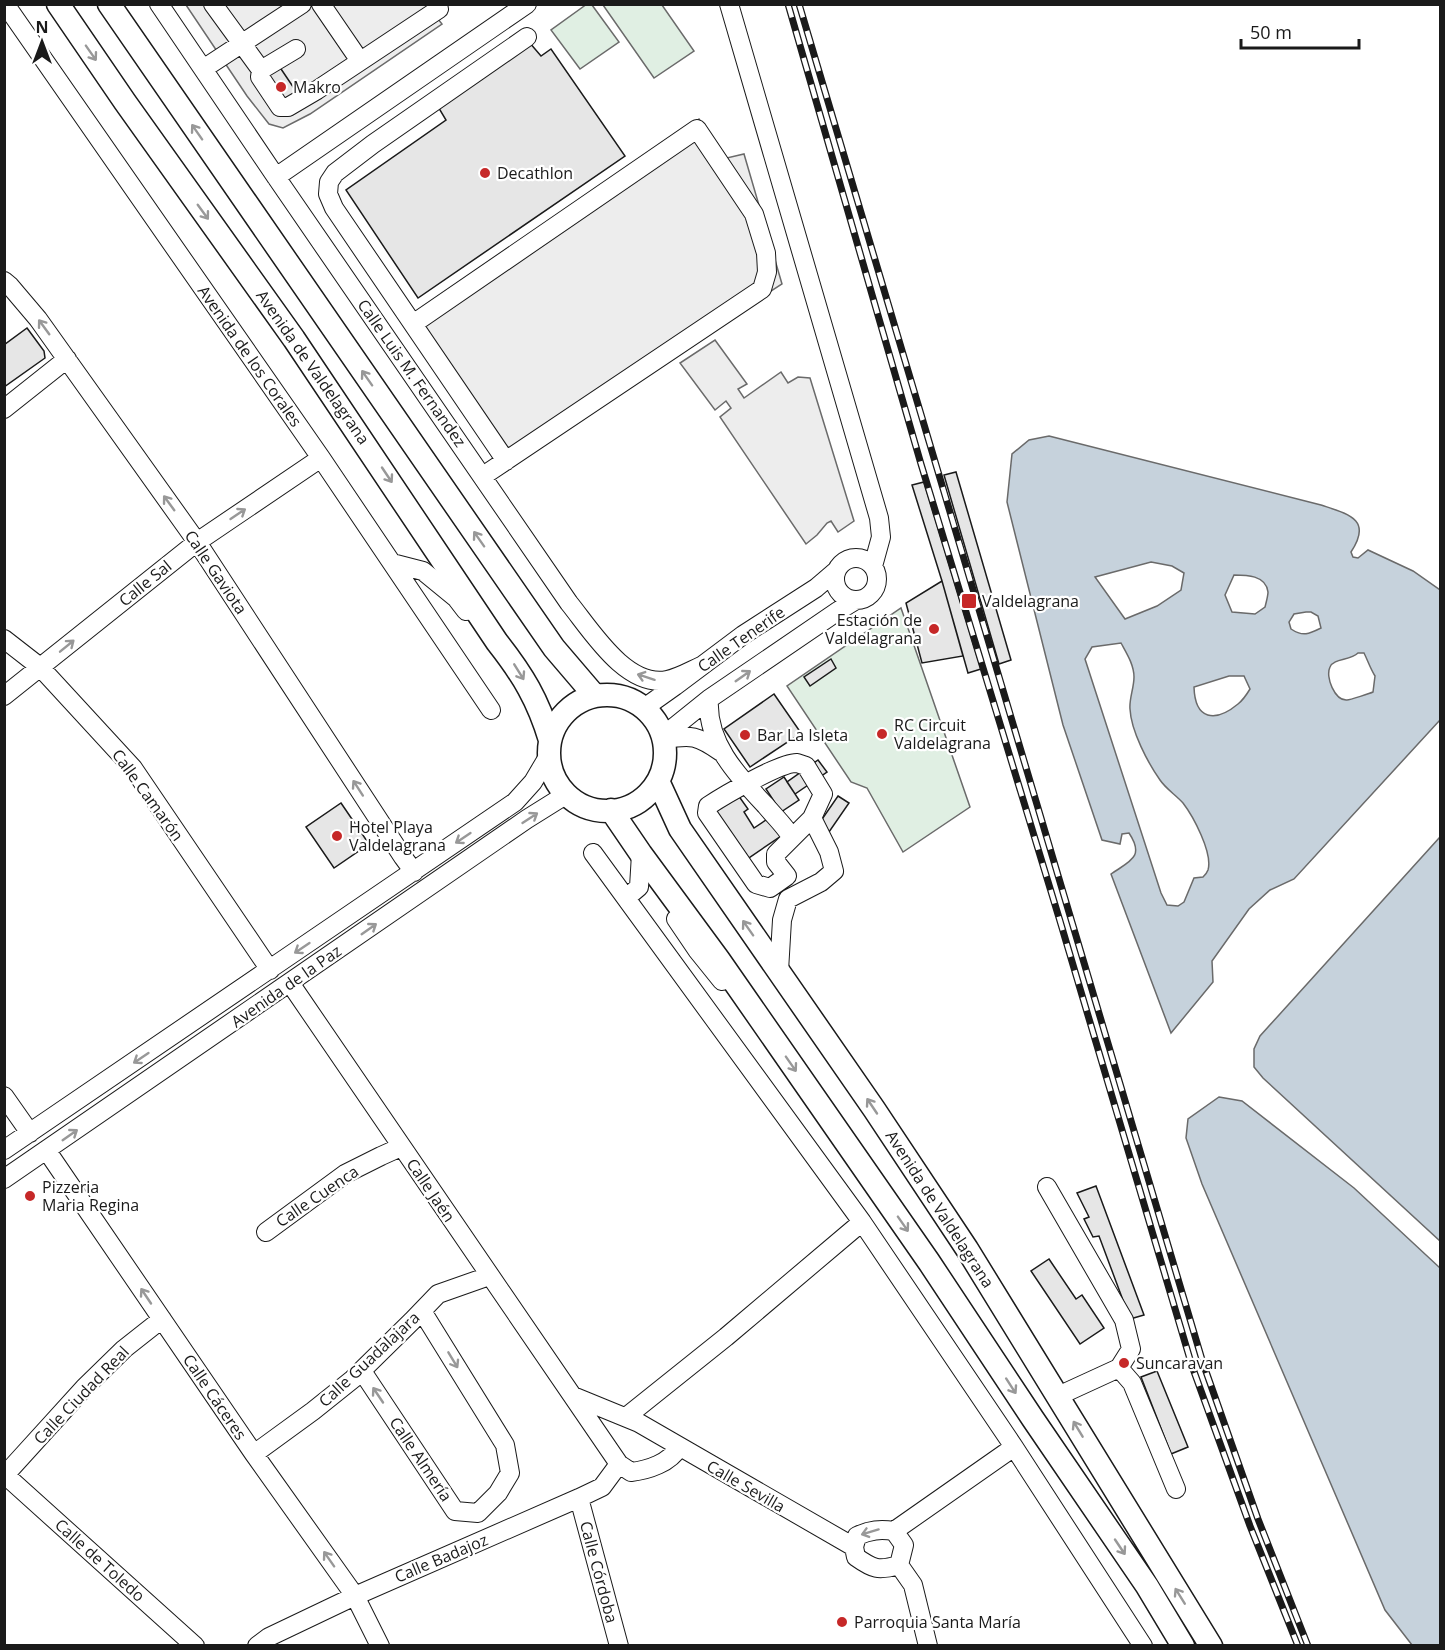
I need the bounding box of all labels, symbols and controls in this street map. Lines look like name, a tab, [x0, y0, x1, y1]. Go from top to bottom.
north arrow	[12, 12, 72, 72]
scale bar	[1241, 12, 1360, 50]
text: N	[35, 16, 49, 38]
text: 50 m	[1250, 20, 1292, 44]
one-way arrow	[85, 44, 97, 60]
place label: Makro	[293, 76, 341, 98]
marker: Makro	[274, 80, 288, 94]
one-way arrow	[191, 124, 203, 140]
place label: Decathlon	[497, 162, 573, 184]
marker: Decathlon	[478, 166, 492, 180]
one-way arrow	[197, 203, 209, 219]
street label: Avenida de los Corales	[193, 281, 307, 431]
street label: Avenida de Valdelagrana	[251, 285, 375, 449]
street label: Calle Luis M. Fernandez	[353, 295, 471, 451]
one-way arrow	[38, 320, 50, 336]
one-way arrow	[361, 370, 374, 387]
one-way arrow	[381, 467, 393, 483]
one-way arrow	[163, 496, 176, 512]
one-way arrow	[229, 508, 245, 520]
street label: Calle Gaviota	[180, 526, 252, 618]
one-way arrow	[472, 530, 485, 547]
street label: Calle Sal	[114, 555, 176, 611]
place label: Valdelagrana	[982, 590, 1079, 612]
marker: Valdelagrana	[960, 592, 978, 610]
street label: Calle Tenerife	[693, 601, 789, 677]
place label: Estación de Valdelagrana	[825, 609, 922, 649]
marker: Estación de Valdelagrana	[927, 622, 941, 636]
one-way arrow	[58, 639, 74, 652]
one-way arrow	[513, 663, 526, 680]
one-way arrow	[734, 670, 751, 682]
one-way arrow	[637, 671, 656, 682]
place label: RC Circuit Valdelagrana	[894, 714, 991, 754]
place label: Bar La Isleta	[757, 724, 848, 746]
marker: RC Circuit Valdelagrana	[875, 727, 889, 741]
marker: Bar La Isleta	[738, 728, 752, 742]
street label: Calle Camarón	[107, 745, 189, 845]
one-way arrow	[352, 781, 364, 797]
one-way arrow	[521, 811, 538, 824]
place label: Hotel Playa Valdelagrana	[349, 816, 446, 856]
marker: Hotel Playa Valdelagrana	[330, 829, 344, 843]
one-way arrow	[455, 832, 472, 844]
one-way arrow	[742, 921, 755, 937]
one-way arrow	[361, 923, 377, 935]
street label: Avenida de la Paz	[227, 940, 345, 1032]
one-way arrow	[294, 942, 311, 954]
one-way arrow	[132, 1051, 149, 1064]
one-way arrow	[785, 1055, 797, 1072]
one-way arrow	[865, 1098, 877, 1115]
street label: Avenida de Valdelagrana	[881, 1126, 999, 1292]
one-way arrow	[62, 1129, 78, 1141]
street label: Calle Jaén	[402, 1154, 460, 1226]
street label: Calle Cuenca	[271, 1160, 363, 1232]
place label: Pizzeria Maria Regina	[42, 1176, 139, 1216]
marker: Pizzeria Maria Regina	[23, 1189, 37, 1203]
one-way arrow	[897, 1215, 909, 1232]
one-way arrow	[140, 1288, 152, 1304]
street label: Calle Guadalajara	[314, 1306, 424, 1412]
street label: Calle Ciudad Real	[28, 1341, 134, 1449]
street label: Calle Cáceres	[178, 1350, 252, 1444]
one-way arrow	[447, 1351, 459, 1368]
place label: Suncaravan	[1136, 1352, 1223, 1374]
marker: Suncaravan	[1117, 1356, 1131, 1370]
one-way arrow	[1005, 1377, 1017, 1394]
one-way arrow	[372, 1387, 384, 1403]
street label: Calle Almería	[385, 1412, 457, 1506]
one-way arrow	[1072, 1421, 1084, 1438]
street label: Calle Sevilla	[703, 1455, 789, 1517]
street label: Calle de Toledo	[50, 1514, 150, 1606]
street label: Calle Córdoba	[575, 1519, 623, 1625]
one-way arrow	[861, 1527, 880, 1538]
street label: Calle Badajoz	[391, 1528, 491, 1588]
one-way arrow	[1114, 1539, 1127, 1556]
one-way arrow	[323, 1552, 335, 1568]
one-way arrow	[1174, 1588, 1186, 1605]
place label: Parroquia Santa María	[854, 1611, 1021, 1633]
marker: Parroquia Santa María	[835, 1615, 849, 1629]

